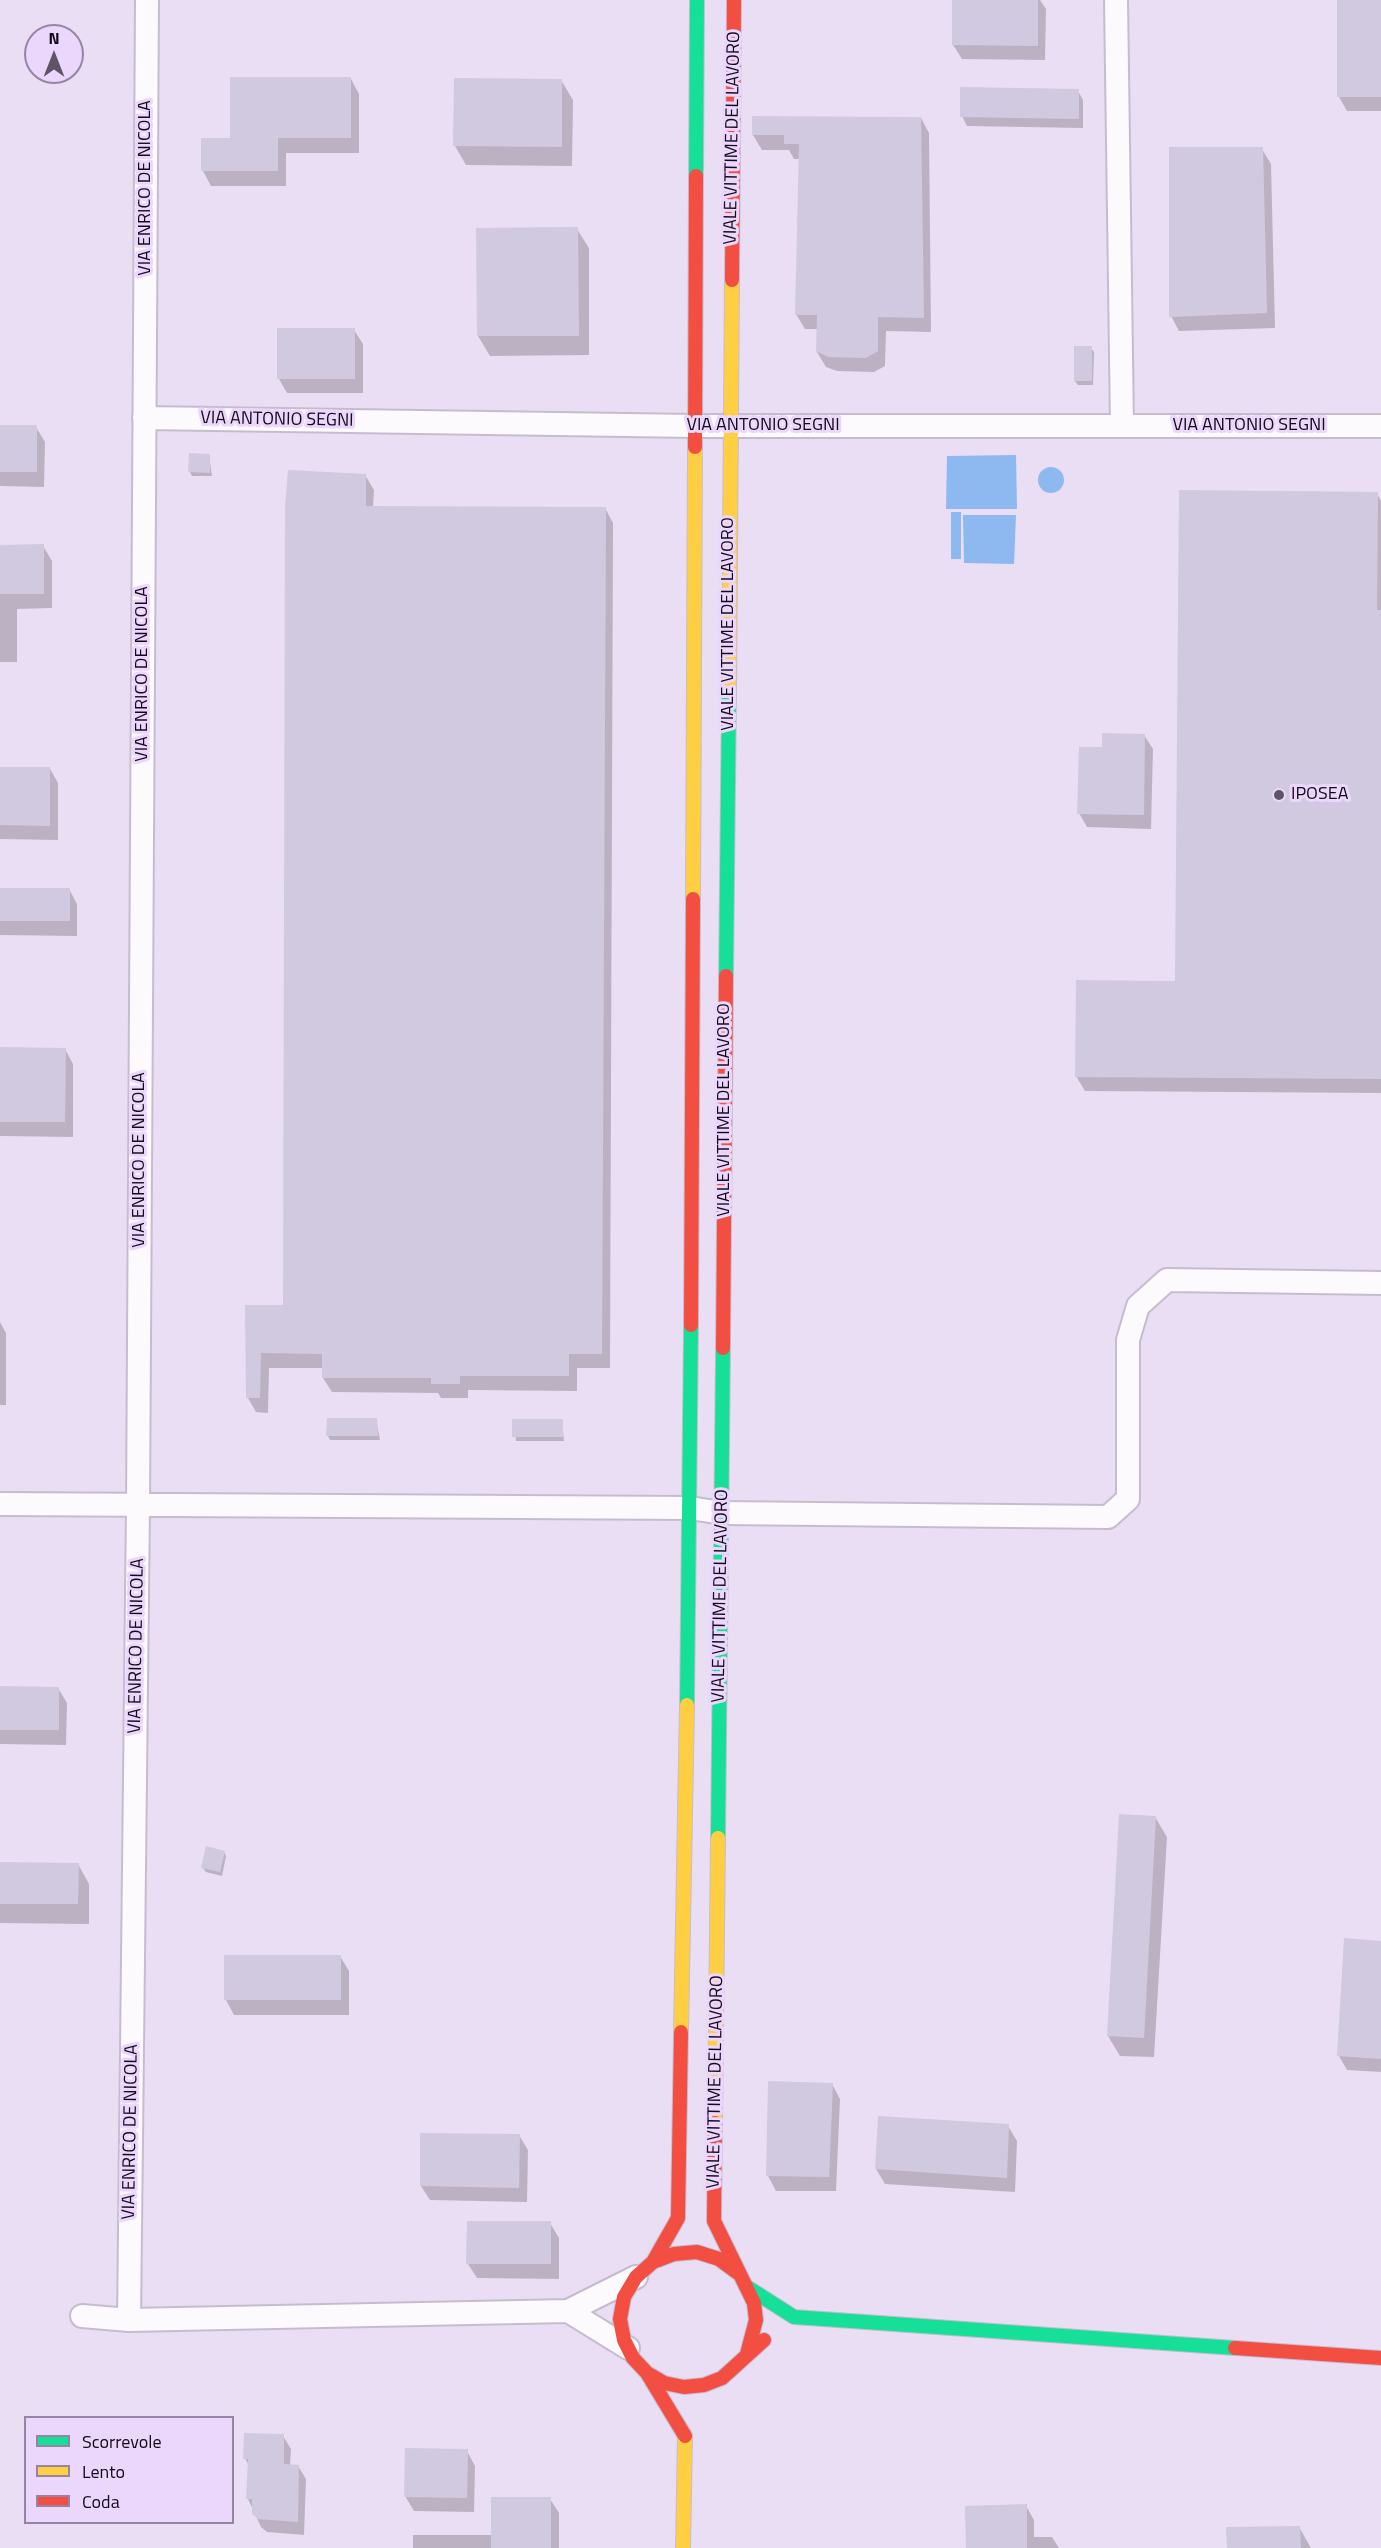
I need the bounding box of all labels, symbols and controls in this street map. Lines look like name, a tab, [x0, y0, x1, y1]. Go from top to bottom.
north arrow	[24, 24, 84, 84]
text: N	[48, 26, 60, 50]
street label: VIALE VITTIME DEL LAVORO	[720, 31, 746, 245]
street label: VIA ENRICO DE NICOLA	[135, 100, 157, 276]
street label: VIA ANTONIO SEGNI	[200, 408, 354, 432]
street label: VIA ANTONIO SEGNI	[686, 415, 840, 437]
street label: VIA ANTONIO SEGNI	[1172, 415, 1326, 437]
street label: VIALE VITTIME DEL LAVORO	[718, 517, 740, 731]
street label: VIA ENRICO DE NICOLA	[132, 586, 154, 762]
place label: IPOSEA	[1291, 784, 1348, 806]
marker: IPOSEA	[1272, 788, 1286, 802]
street label: VIALE VITTIME DEL LAVORO	[714, 1003, 736, 1217]
street label: VIA ENRICO DE NICOLA	[129, 1072, 151, 1248]
street label: VIALE VITTIME DEL LAVORO	[708, 1489, 734, 1703]
street label: VIA ENRICO DE NICOLA	[125, 1558, 149, 1734]
street label: VIALE VITTIME DEL LAVORO	[703, 1975, 729, 2189]
street label: VIA ENRICO DE NICOLA	[119, 2044, 143, 2220]
legend	[24, 2416, 234, 2524]
text: Scorrevole	[82, 2428, 161, 2455]
text: Lento	[82, 2458, 125, 2485]
text: Coda	[82, 2488, 120, 2515]

